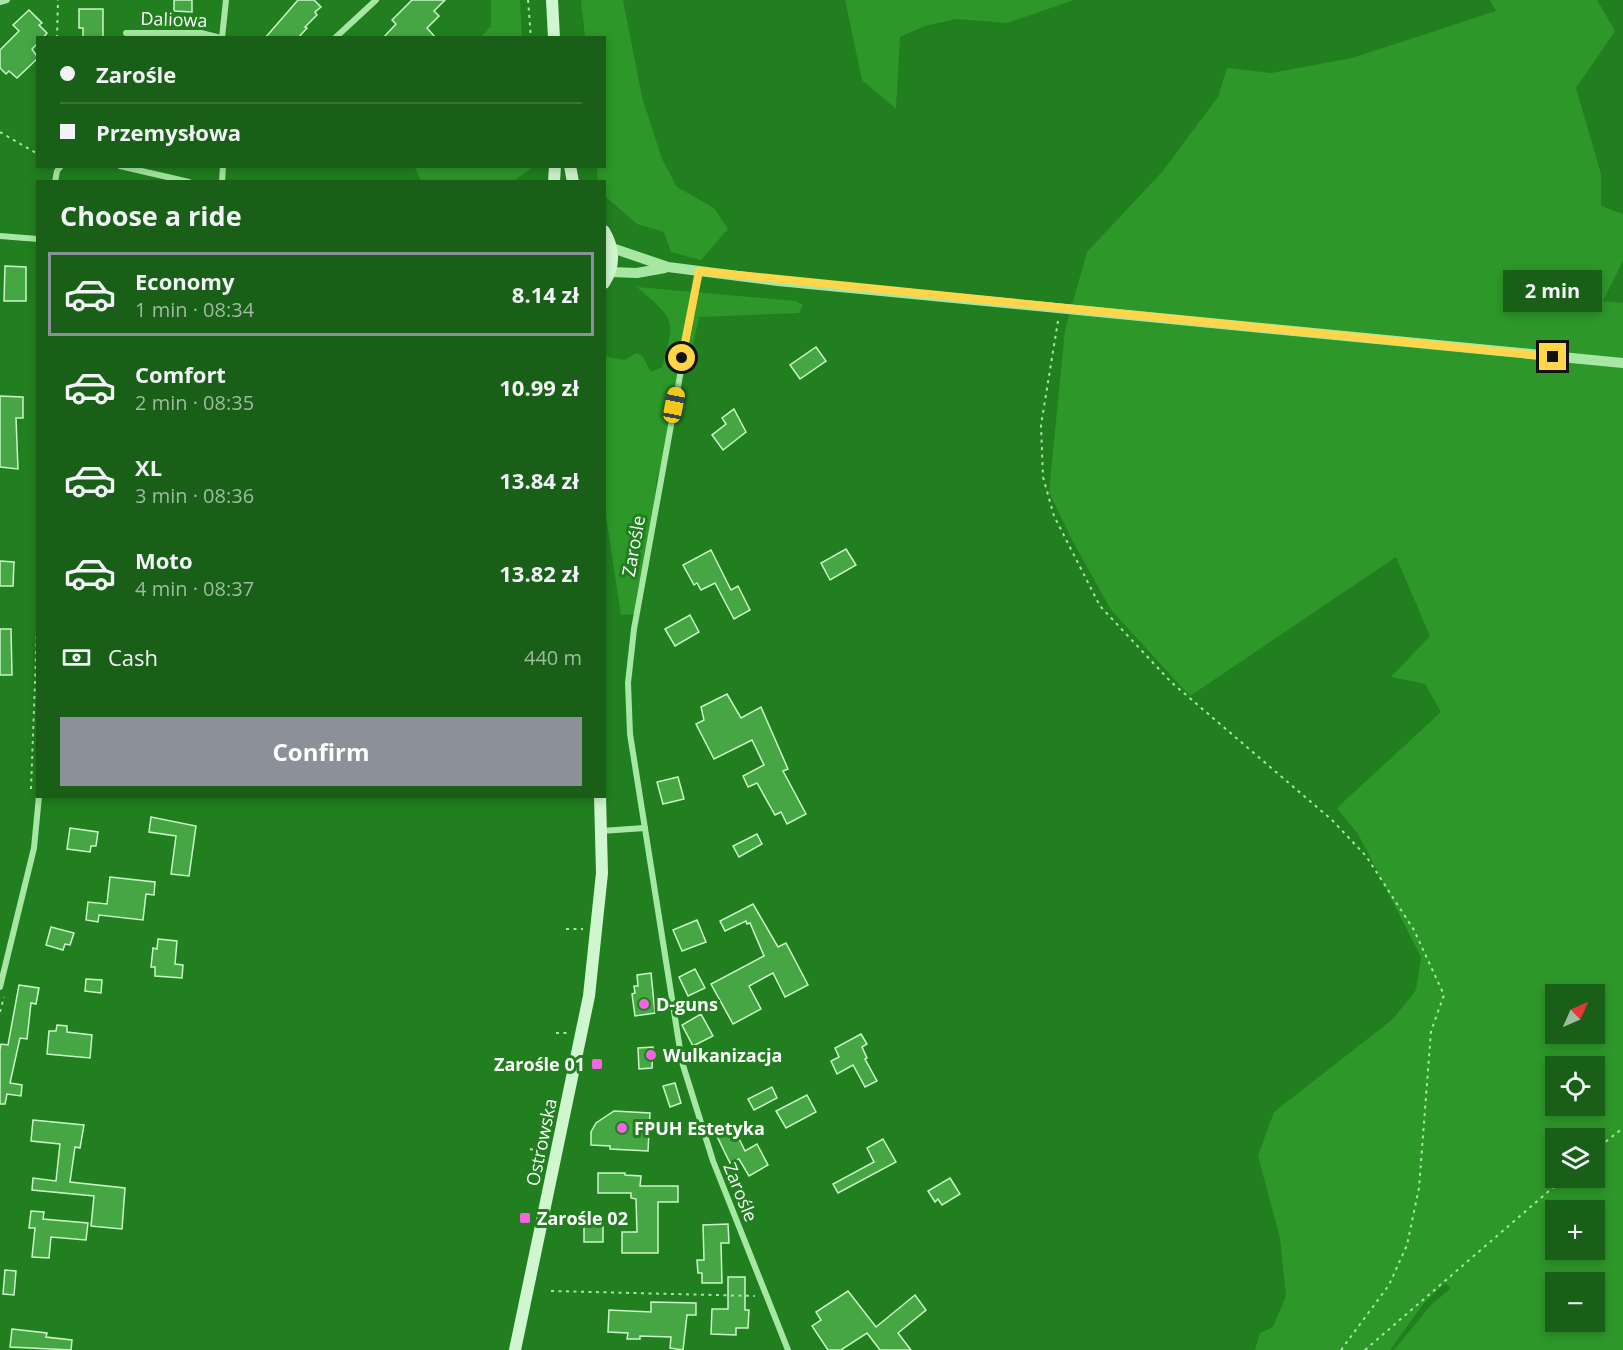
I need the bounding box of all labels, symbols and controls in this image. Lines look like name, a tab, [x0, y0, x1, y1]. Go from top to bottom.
street label: Daliowa	[140, 6, 208, 32]
text: Zarośle	[96, 59, 176, 89]
text: Przemysłowa	[96, 117, 241, 147]
text: Choose a ride	[60, 197, 242, 234]
text: Economy	[135, 266, 234, 296]
icon: car	[63, 267, 117, 321]
callout: 2 min	[1504, 270, 1602, 312]
text: 2 min	[1525, 277, 1580, 304]
text: 8.14 zł	[512, 279, 579, 309]
text: 1 min · 08:34	[135, 296, 254, 323]
route end	[1539, 343, 1566, 370]
route start	[668, 344, 695, 371]
text: Comfort	[135, 359, 226, 389]
icon: car	[63, 360, 117, 414]
text: 10.99 zł	[499, 372, 579, 402]
car	[662, 386, 686, 424]
text: 2 min · 08:35	[135, 389, 254, 416]
text: XL	[135, 452, 162, 482]
icon: car	[63, 453, 117, 507]
text: 13.84 zł	[499, 465, 579, 495]
text: 3 min · 08:36	[135, 482, 254, 509]
street label: Zarośle	[616, 514, 650, 578]
text: Moto	[135, 545, 193, 575]
icon: car	[63, 546, 117, 600]
text: 13.82 zł	[499, 558, 579, 588]
text: 4 min · 08:37	[135, 575, 254, 602]
icon: cash	[60, 641, 93, 674]
text: Cash	[108, 642, 158, 672]
text: 440 m	[524, 644, 582, 671]
button: Confirm	[60, 717, 582, 786]
north arrow	[1545, 984, 1605, 1044]
map controls	[1545, 984, 1605, 1332]
place label: D-guns	[656, 992, 718, 1016]
marker: D-guns	[637, 997, 651, 1011]
place label: Wulkanizacja	[663, 1043, 782, 1067]
marker: Wulkanizacja	[644, 1048, 658, 1062]
place label: Zarośle 01	[494, 1052, 585, 1076]
button: locate	[1545, 1056, 1605, 1116]
marker: Zarośle 01	[590, 1057, 604, 1071]
street label: Ostrowska	[520, 1096, 562, 1188]
place label: FPUH Estetyka	[634, 1116, 765, 1140]
marker: FPUH Estetyka	[615, 1121, 629, 1135]
button: layers	[1545, 1128, 1605, 1188]
street label: Zarośle	[718, 1159, 764, 1225]
button: +	[1545, 1200, 1605, 1260]
place label: Zarośle 02	[537, 1206, 628, 1230]
marker: Zarośle 02	[518, 1211, 532, 1225]
button: −	[1545, 1272, 1605, 1332]

